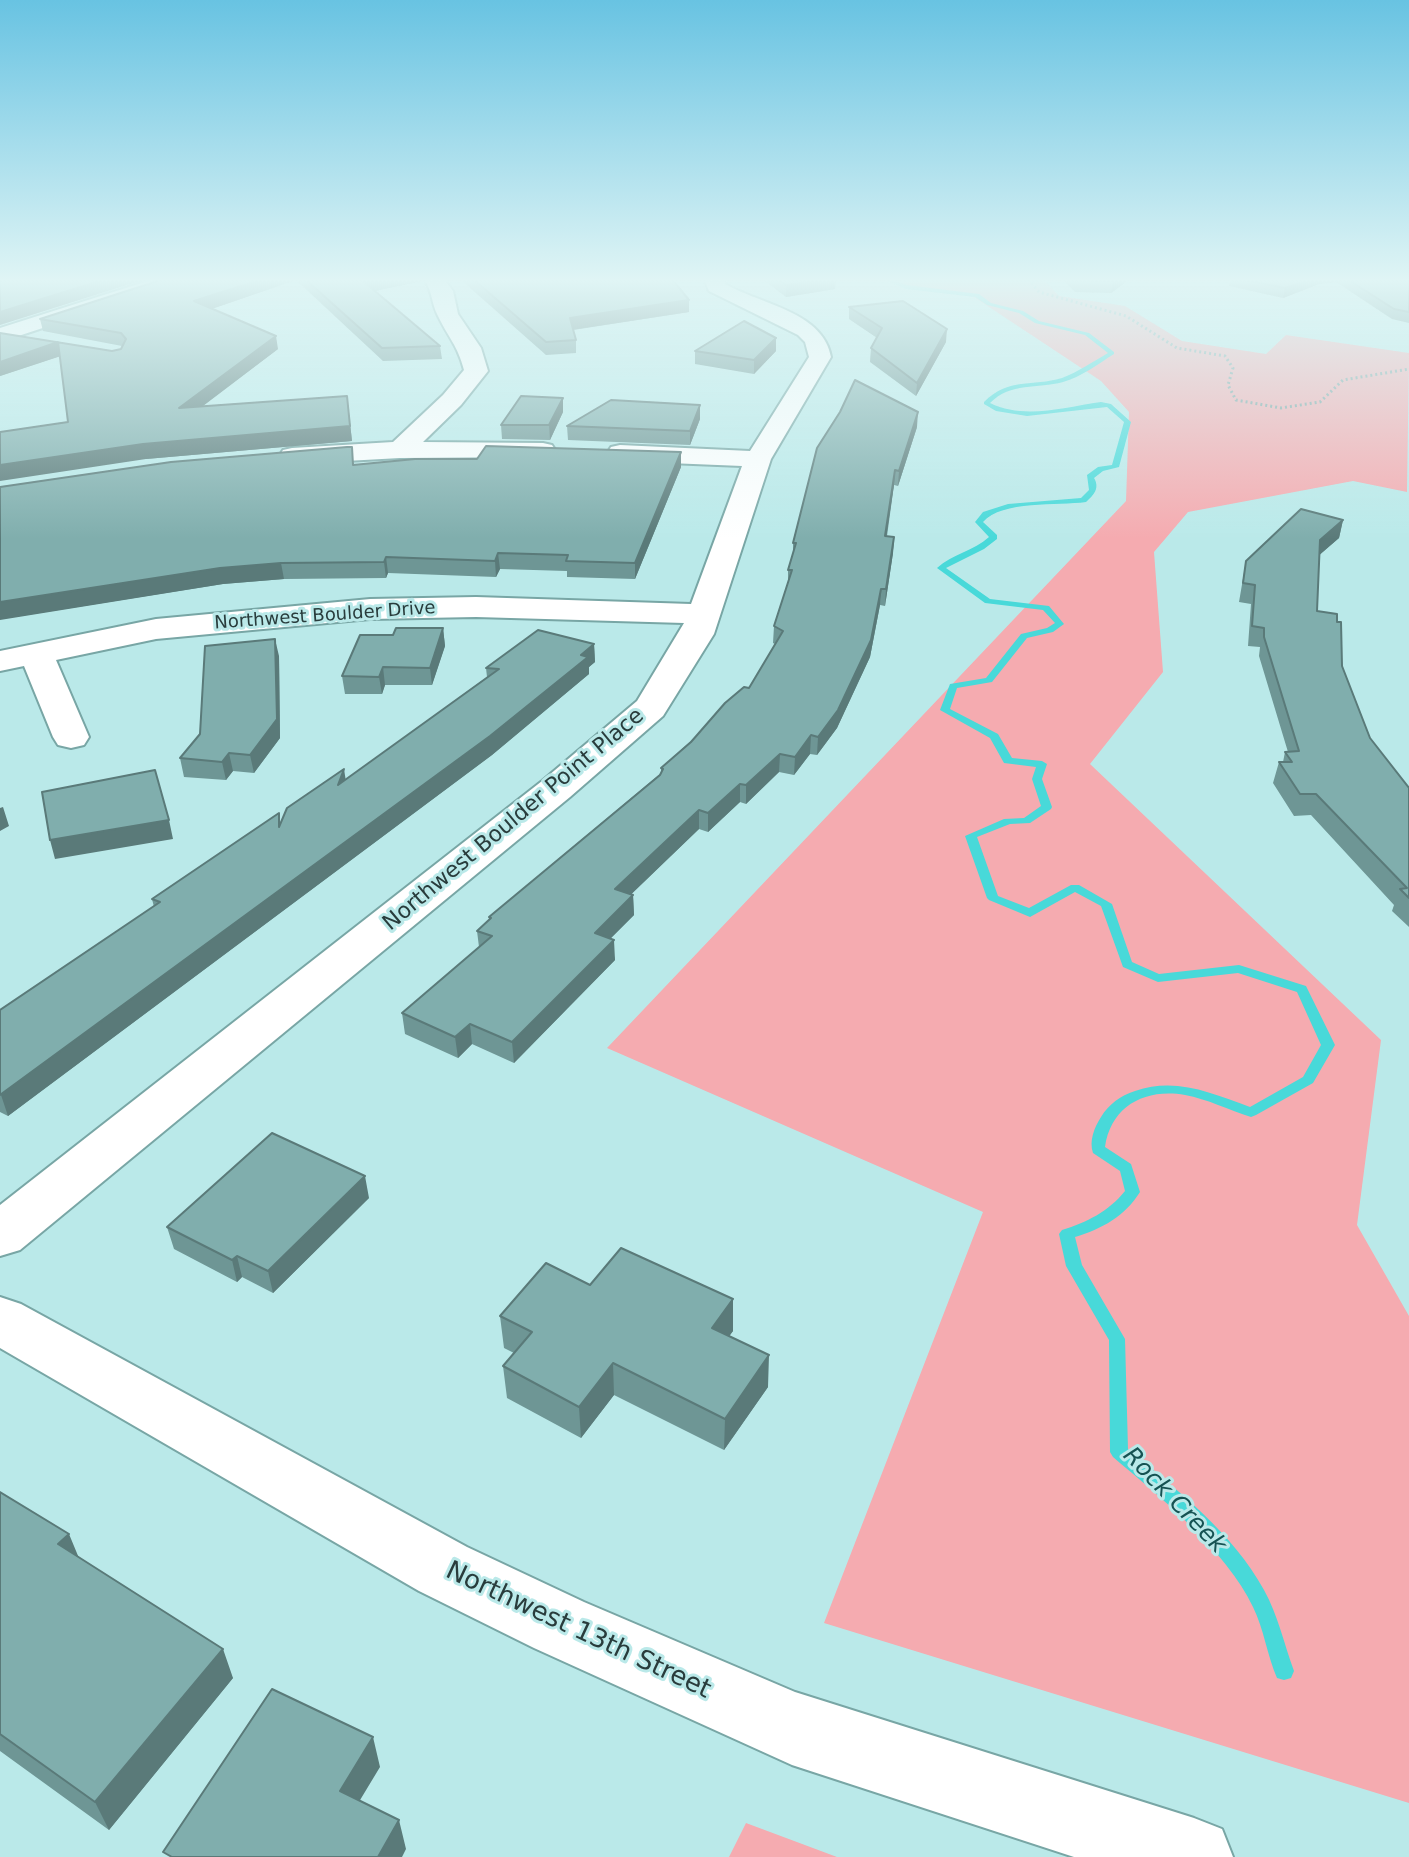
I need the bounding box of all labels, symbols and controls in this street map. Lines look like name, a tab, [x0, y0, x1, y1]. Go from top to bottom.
street label: Northwest Boulder Drive	[214, 597, 436, 635]
street label: Northwest Boulder Point Place	[378, 703, 650, 937]
water label: Rock Creek	[1116, 1442, 1232, 1560]
street label: Northwest 13th Street	[440, 1556, 716, 1706]

